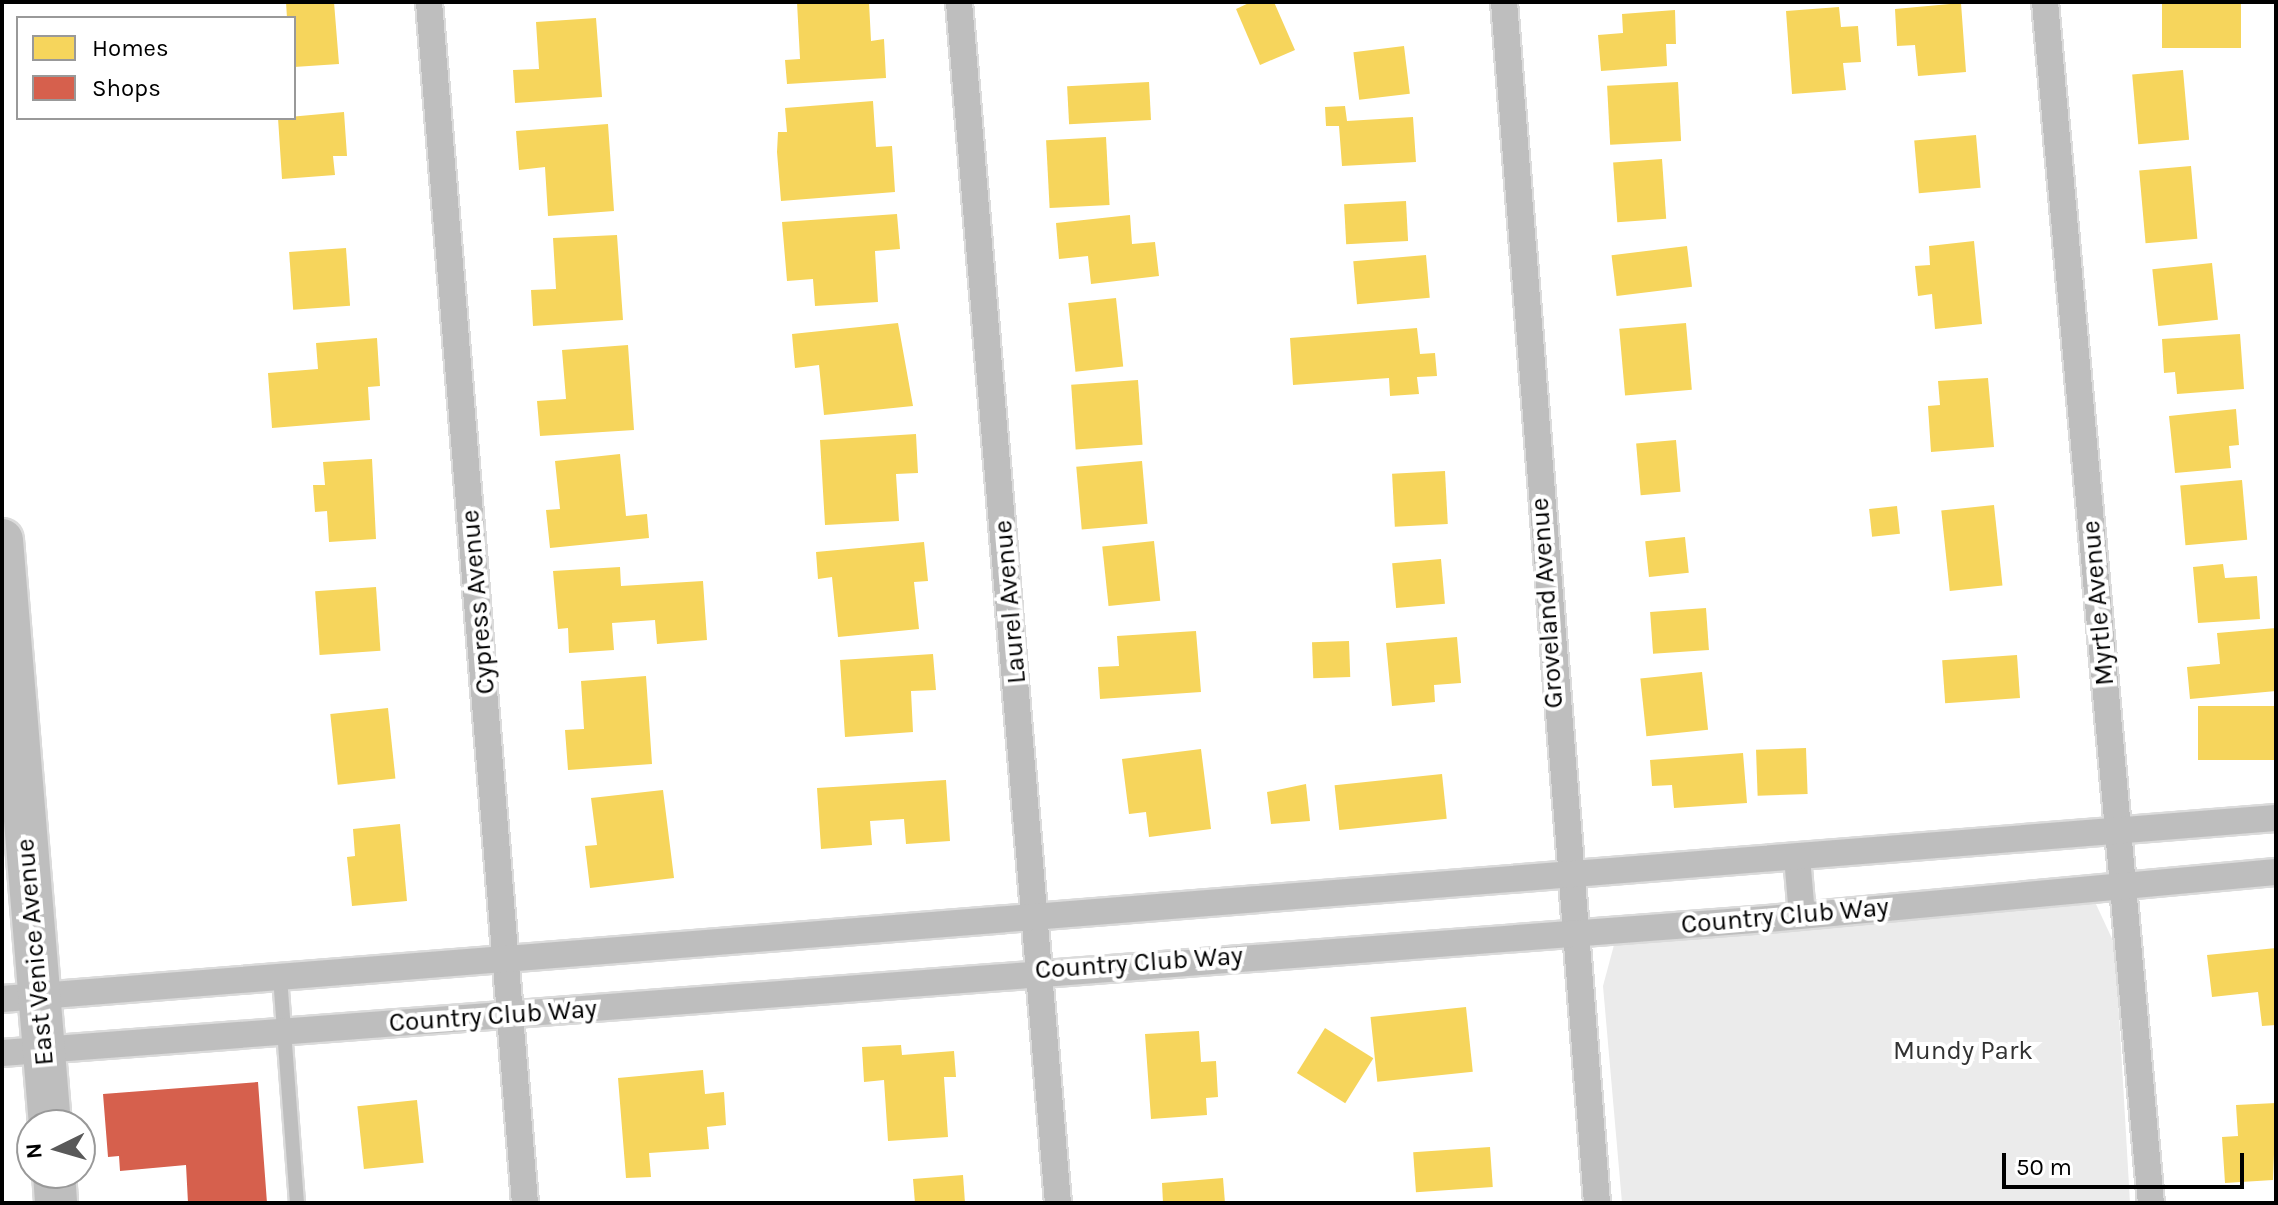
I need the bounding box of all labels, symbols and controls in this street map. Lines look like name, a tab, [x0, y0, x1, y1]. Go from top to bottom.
legend	[16, 16, 296, 120]
text: Homes	[92, 34, 169, 62]
text: Shops	[92, 74, 161, 102]
street label: Groveland Avenue	[1524, 497, 1570, 709]
street label: Cypress Avenue	[454, 508, 502, 696]
street label: Laurel Avenue	[987, 519, 1033, 685]
street label: Myrtle Avenue	[2075, 519, 2121, 687]
street label: East Venice Avenue	[10, 837, 60, 1067]
street label: Country Club Way	[1680, 891, 1890, 941]
street label: Country Club Way	[1034, 940, 1244, 986]
street label: Country Club Way	[388, 993, 598, 1039]
park label: Mundy Park	[1893, 1035, 2033, 1067]
north arrow	[16, 1109, 96, 1189]
scale bar	[2006, 1137, 2248, 1187]
text: N	[20, 1142, 48, 1160]
text: 50 m	[2016, 1153, 2072, 1181]

